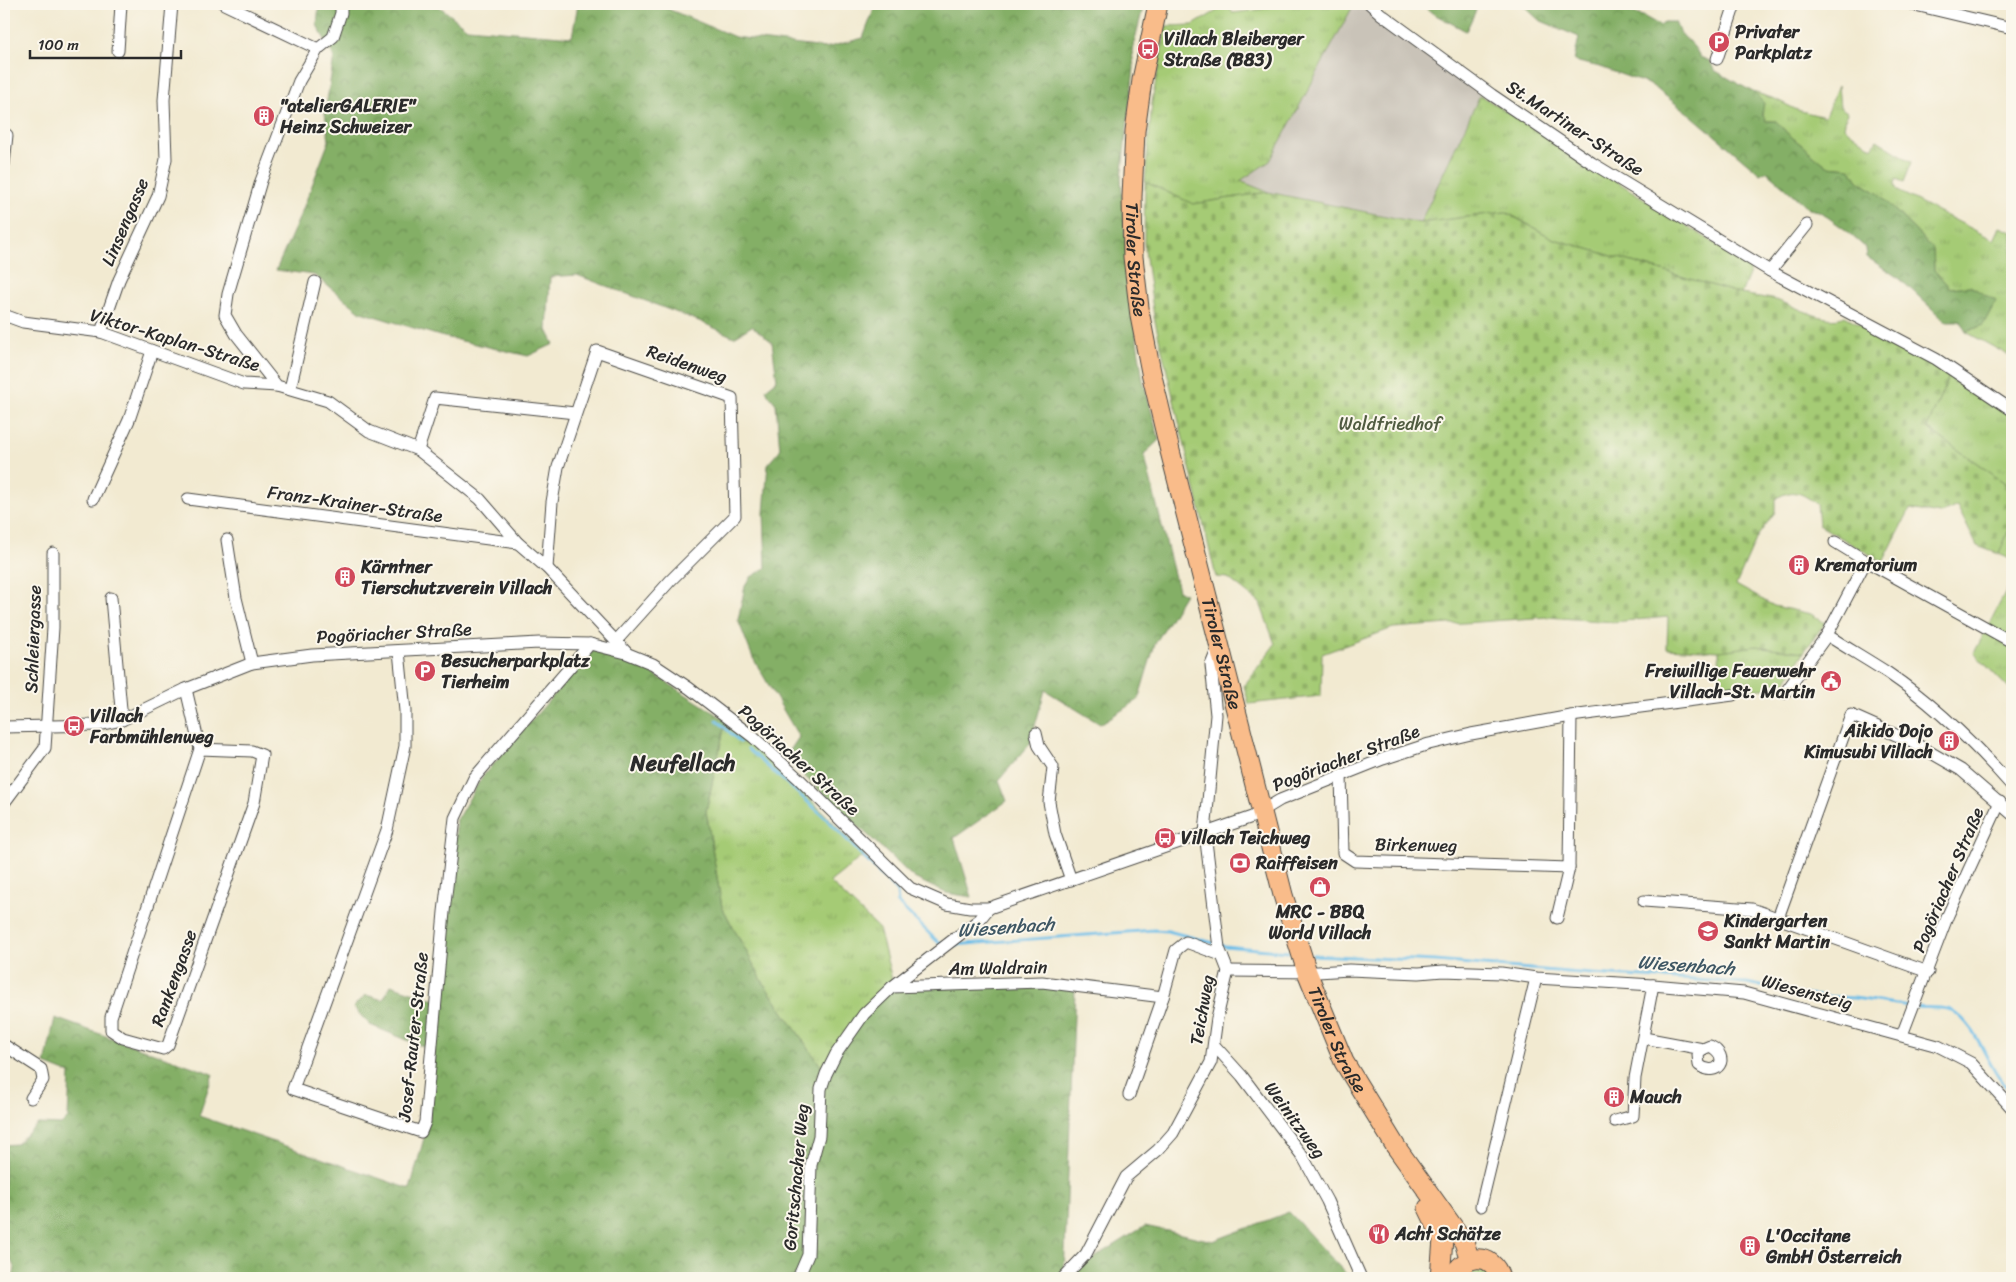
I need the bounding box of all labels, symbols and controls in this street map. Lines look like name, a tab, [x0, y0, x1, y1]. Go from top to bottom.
place label: Privater Parkplatz	[1735, 16, 1812, 69]
place label: Villach Bleiberger Straße (B83)	[1163, 23, 1305, 76]
scale bar	[30, 28, 181, 60]
parking icon: Privater Parkplatz	[1707, 30, 1731, 54]
text: 100 m	[38, 32, 79, 58]
bus stop icon: Villach Bleiberger Straße (B83)	[1136, 37, 1160, 61]
street label: St.Martiner-Straße	[1499, 71, 1651, 185]
place label: "atelierGALERIE" Heinz Schweizer	[279, 90, 417, 143]
building icon: "atelierGALERIE" Heinz Schweizer	[252, 104, 276, 128]
street label: Linsengasse	[92, 173, 158, 271]
street label: Tiroler Straße	[1116, 202, 1156, 319]
street label: Viktor-Kaplan-Straße	[86, 299, 264, 381]
street label: Reidenweg	[642, 335, 732, 393]
park label: Waldfriedhof	[1339, 408, 1444, 440]
street label: Franz-Krainer-Straße	[265, 476, 445, 532]
place label: Krematorium	[1814, 549, 1918, 581]
place label: Kärntner Tierschutzverein Villach	[360, 551, 553, 604]
building icon: Krematorium	[1787, 553, 1811, 577]
building icon: Kärntner Tierschutzverein Villach	[333, 565, 357, 589]
street label: Schleiergasse	[15, 584, 51, 694]
street label: Tiroler Straße	[1192, 594, 1251, 713]
street label: Pogöriacher Straße	[316, 613, 473, 653]
place label: Besucherparkplatz Tierheim	[441, 645, 591, 698]
place label: Freiwillige Feuerwehr Villach-St. Martin	[1644, 655, 1817, 708]
parking icon: Besucherparkplatz Tierheim	[413, 659, 437, 683]
public building icon: Freiwillige Feuerwehr Villach-St. Martin	[1819, 669, 1843, 693]
street label: Pogöriacher Straße	[731, 696, 868, 824]
place label: Villach Farbmühlenweg	[89, 700, 214, 753]
bus stop icon: Villach Farbmühlenweg	[62, 714, 86, 738]
street label: Pogöriacher Straße	[1268, 715, 1425, 801]
place label: Aikido Dojo Kimusubi Villach	[1803, 715, 1934, 768]
building icon: Aikido Dojo Kimusubi Villach	[1937, 729, 1961, 753]
district label: Neufellach	[630, 744, 736, 783]
street label: Pogöriacher Straße	[1903, 802, 1993, 958]
place label: Villach Teichweg	[1181, 822, 1310, 854]
bus stop icon: Villach Teichweg	[1153, 826, 1177, 850]
street label: Birkenweg	[1374, 828, 1458, 862]
place label: Raiffeisen	[1255, 847, 1338, 879]
bank icon: Raiffeisen	[1228, 851, 1252, 875]
shop icon: MRC - BBQ World Villach	[1308, 875, 1332, 899]
place label: MRC - BBQ World Villach	[1268, 896, 1372, 949]
place label: Kindergarten Sankt Martin	[1723, 905, 1830, 958]
water label: Wiesenbach	[957, 907, 1058, 947]
school or university icon: Kindergarten Sankt Martin	[1696, 919, 1720, 943]
street label: Rankengasse	[142, 925, 206, 1031]
water label: Wiesenbach	[1637, 945, 1738, 985]
street label: Josef-Rauter-Straße	[388, 951, 438, 1124]
street label: Am Waldrain	[947, 951, 1048, 985]
street label: Wiesensteig	[1758, 964, 1856, 1020]
street label: Teichweg	[1180, 972, 1224, 1048]
street label: Tiroler Straße	[1299, 982, 1376, 1100]
street label: Weinitzweg	[1256, 1074, 1334, 1166]
place label: Mauch	[1629, 1081, 1682, 1113]
building icon: Mauch	[1602, 1085, 1626, 1109]
street label: Goritschacher Weg	[774, 1102, 818, 1252]
place label: Acht Schätze	[1394, 1218, 1502, 1250]
place label: L'Occitane GmbH Österreich	[1765, 1220, 1902, 1273]
restaurant icon: Acht Schätze	[1367, 1222, 1391, 1246]
building icon: L'Occitane GmbH Österreich	[1738, 1234, 1762, 1258]

